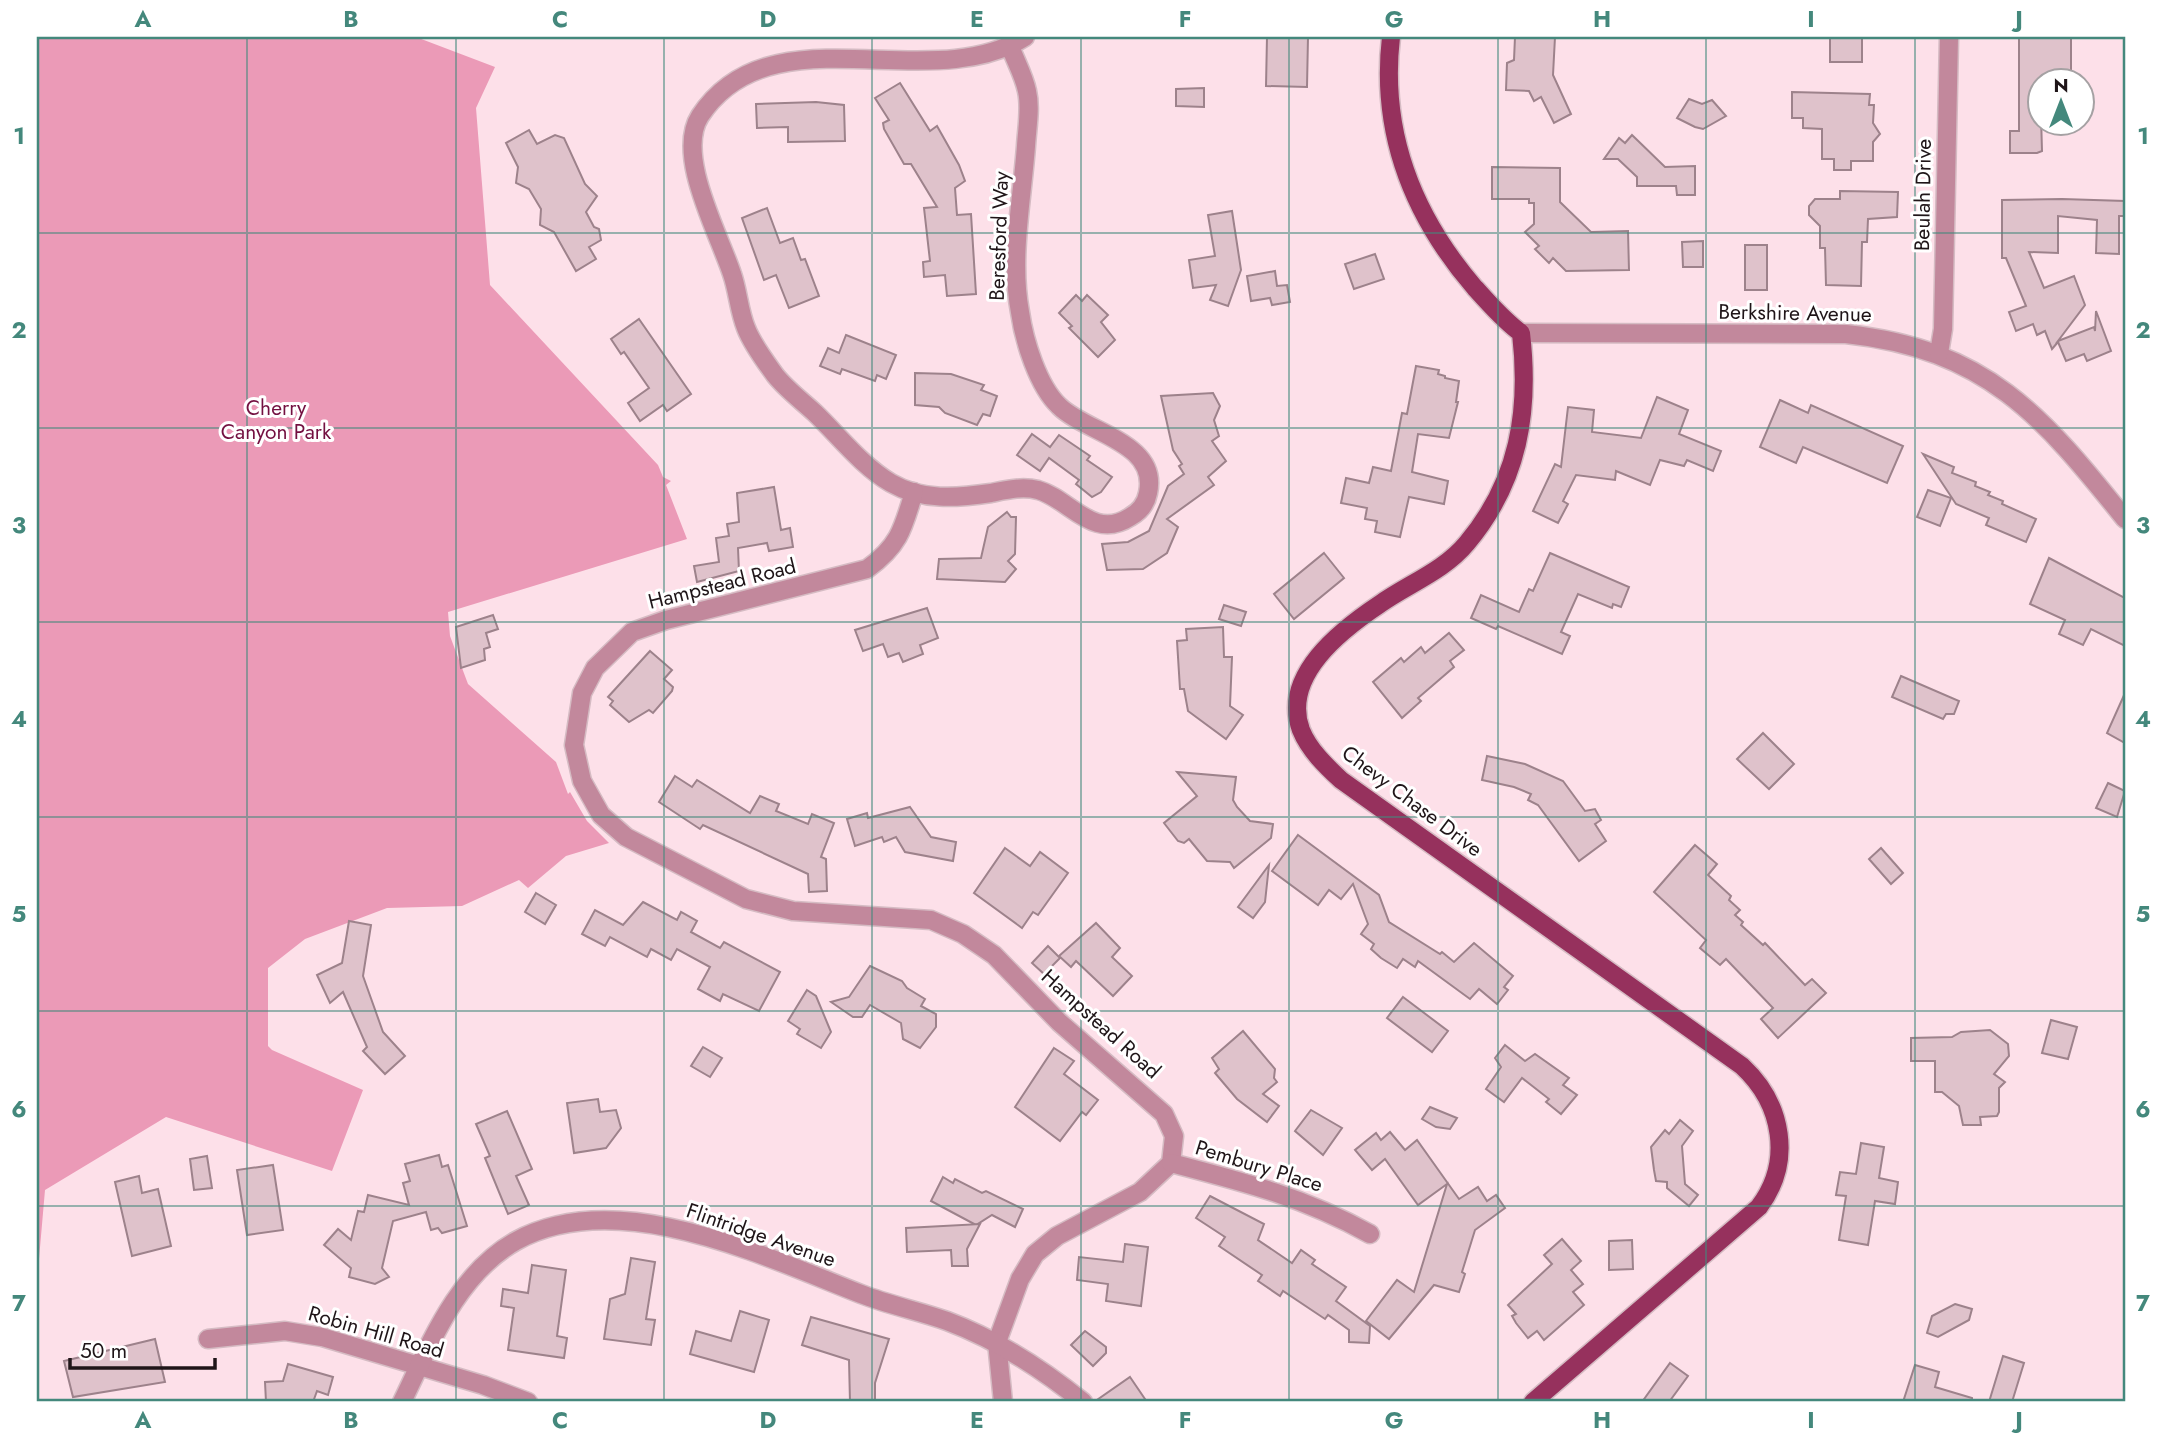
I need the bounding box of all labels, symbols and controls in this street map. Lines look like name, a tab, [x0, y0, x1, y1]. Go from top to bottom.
text: A	[134, 2, 152, 36]
text: B	[343, 2, 359, 36]
text: C	[552, 2, 568, 36]
text: D	[760, 2, 777, 36]
text: E	[970, 2, 984, 36]
text: F	[1179, 2, 1191, 36]
text: G	[1385, 2, 1403, 36]
text: H	[1593, 2, 1611, 36]
text: I	[1807, 2, 1815, 36]
text: J	[2011, 2, 2023, 36]
north arrow	[2025, 66, 2096, 136]
text: N	[2053, 72, 2069, 99]
text: 1	[13, 119, 25, 153]
text: 1	[2137, 119, 2149, 153]
street label: Beulah Drive	[1907, 138, 1939, 252]
street label: Beresford Way	[982, 170, 1016, 301]
street label: Berkshire Avenue	[1718, 297, 1872, 329]
text: 2	[11, 313, 27, 347]
text: 2	[2135, 313, 2151, 347]
park label: Cherry Canyon Park	[221, 393, 332, 447]
text: 3	[12, 508, 26, 542]
text: 3	[2136, 508, 2150, 542]
street label: Hampstead Road	[645, 551, 799, 617]
text: 4	[11, 702, 27, 736]
text: 4	[2135, 702, 2151, 736]
street label: Chevy Chase Drive	[1335, 738, 1489, 864]
text: 5	[12, 897, 26, 931]
text: 5	[2136, 897, 2150, 931]
street label: Hampstead Road	[1035, 962, 1167, 1086]
text: 6	[11, 1092, 27, 1126]
text: 6	[2135, 1092, 2151, 1126]
street label: Pembury Place	[1192, 1132, 1327, 1200]
street label: Flintridge Avenue	[682, 1195, 840, 1275]
text: 7	[12, 1286, 26, 1320]
text: 7	[2136, 1286, 2150, 1320]
street label: Robin Hill Road	[305, 1298, 447, 1366]
scale bar	[70, 1327, 215, 1371]
text: 50 m	[80, 1336, 127, 1366]
text: A	[134, 1403, 152, 1437]
text: B	[343, 1403, 359, 1437]
text: C	[552, 1403, 568, 1437]
text: D	[760, 1403, 777, 1437]
text: E	[970, 1403, 984, 1437]
text: F	[1179, 1403, 1191, 1437]
text: G	[1385, 1403, 1403, 1437]
text: H	[1593, 1403, 1611, 1437]
text: I	[1807, 1403, 1815, 1437]
text: J	[2011, 1403, 2023, 1437]

